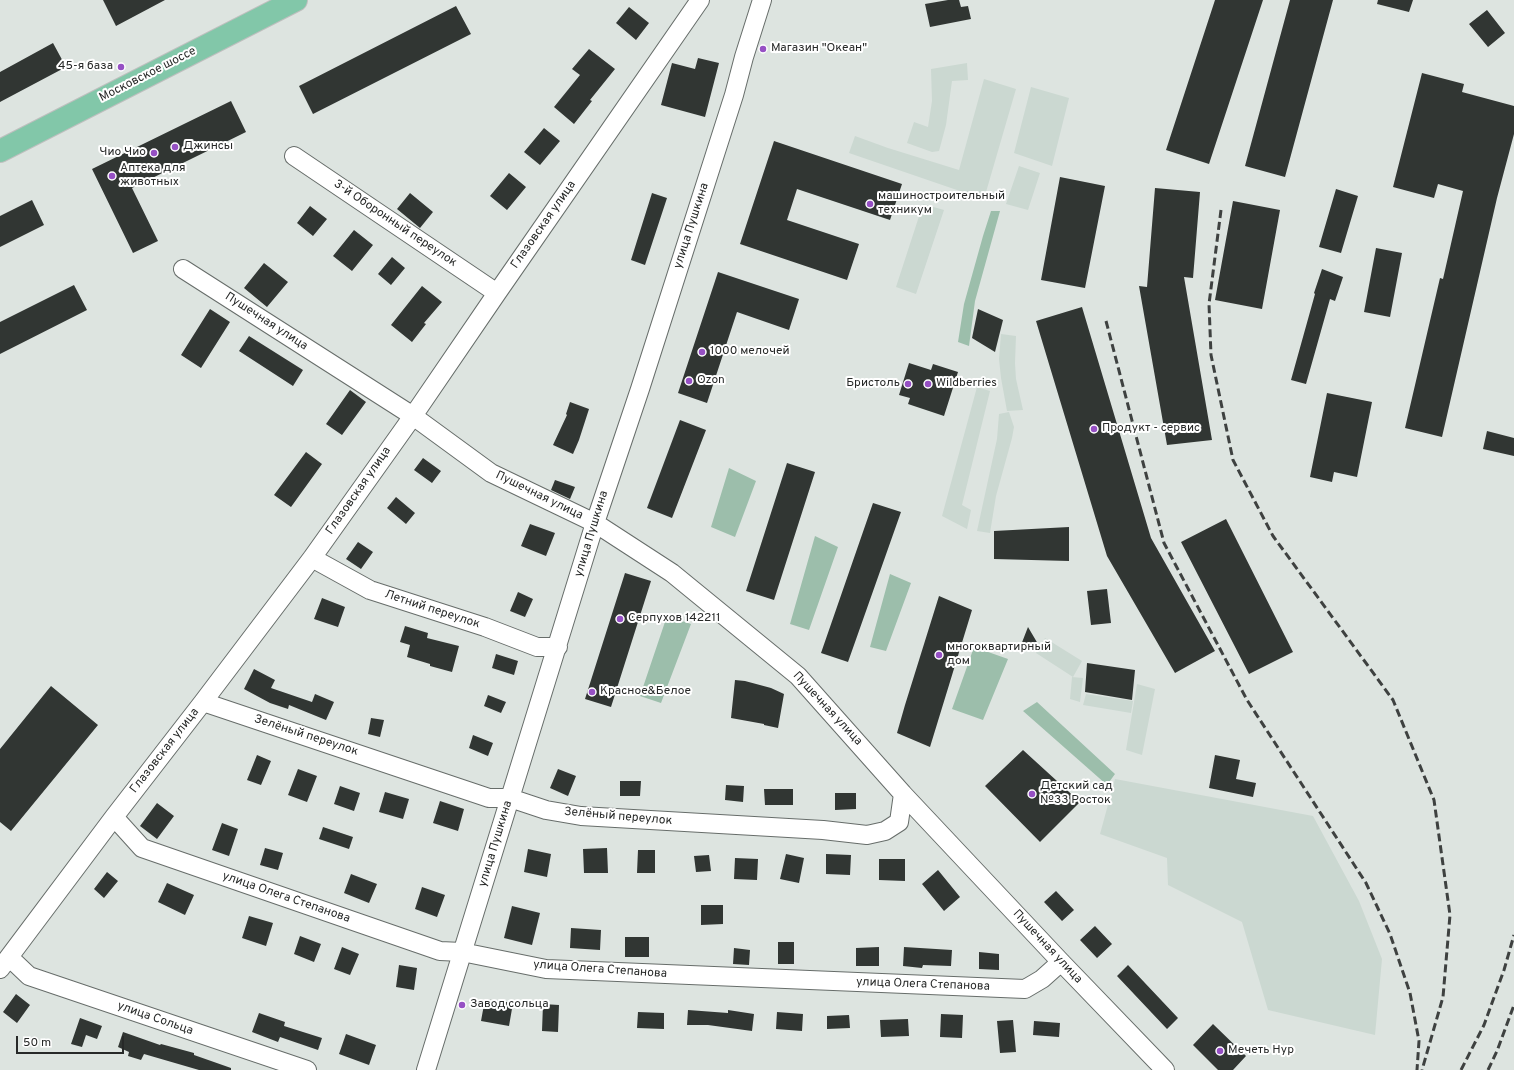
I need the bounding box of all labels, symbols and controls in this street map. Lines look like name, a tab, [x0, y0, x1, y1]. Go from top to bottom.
place label: Магазин "Океан"	[771, 42, 867, 56]
street label: Московское шоссе	[97, 44, 199, 106]
marker: Магазин "Океан"	[758, 44, 768, 54]
place label: 45-я база	[58, 60, 113, 74]
marker: 45-я база	[116, 62, 126, 72]
place label: Джинсы	[183, 140, 233, 154]
marker: Джинсы	[170, 142, 180, 152]
place label: Чио Чио	[99, 146, 146, 160]
marker: Чио Чио	[149, 148, 159, 158]
place label: Аптека для животных	[120, 162, 185, 190]
marker: Аптека для животных	[107, 171, 117, 181]
street label: 3-й Оборонный переулок	[331, 177, 459, 271]
street label: Глазовская улица	[508, 178, 580, 272]
street label: улица Пушкина	[671, 181, 713, 271]
place label: машиностроительный техникум	[878, 190, 1005, 218]
marker: машиностроительный техникум	[865, 199, 875, 209]
street label: Пушечная улица	[222, 290, 310, 354]
place label: 1000 мелочей	[710, 345, 790, 359]
marker: 1000 мелочей	[697, 347, 707, 357]
place label: Ozon	[697, 374, 725, 388]
marker: Ozon	[684, 376, 694, 386]
place label: Бристоль	[846, 377, 900, 391]
place label: Wildberries	[936, 377, 997, 391]
marker: Бристоль	[903, 379, 913, 389]
marker: Wildberries	[923, 379, 933, 389]
place label: Продукт - сервис	[1102, 422, 1200, 436]
marker: Продукт - сервис	[1089, 424, 1099, 434]
street label: Глазовская улица	[323, 444, 395, 538]
street label: Пушечная улица	[493, 469, 585, 523]
street label: улица Пушкина	[572, 489, 612, 579]
street label: Летний переулок	[382, 588, 482, 632]
place label: Серпухов 142211	[628, 612, 720, 626]
marker: Серпухов 142211	[615, 614, 625, 624]
place label: многоквартирный дом	[947, 641, 1051, 669]
marker: многоквартирный дом	[934, 650, 944, 660]
street label: Пушечная улица	[789, 669, 865, 749]
place label: Красное&Белое	[600, 685, 691, 699]
marker: Красное&Белое	[587, 687, 597, 697]
street label: Глазовская улица	[127, 706, 203, 796]
street label: Зелёный переулок	[252, 712, 360, 760]
place label: Детский сад №33 Росток	[1040, 780, 1113, 808]
marker: Детский сад №33 Росток	[1027, 789, 1037, 799]
street label: улица Пушкина	[476, 799, 516, 889]
street label: Зелёный переулок	[563, 805, 673, 829]
street label: улица Олега Степанова	[220, 869, 352, 927]
street label: Пушечная улица	[1009, 907, 1085, 987]
street label: улица Олега Степанова	[533, 958, 667, 982]
street label: улица Олега Степанова	[856, 975, 990, 995]
place label: Завод сольца	[470, 998, 549, 1012]
street label: улица Сольца	[115, 999, 195, 1039]
marker: Завод сольца	[457, 1000, 467, 1010]
scale bar	[18, 1028, 126, 1054]
text: 50 m	[23, 1035, 51, 1051]
place label: Мечеть Нур	[1228, 1044, 1294, 1058]
marker: Мечеть Нур	[1215, 1046, 1225, 1056]

